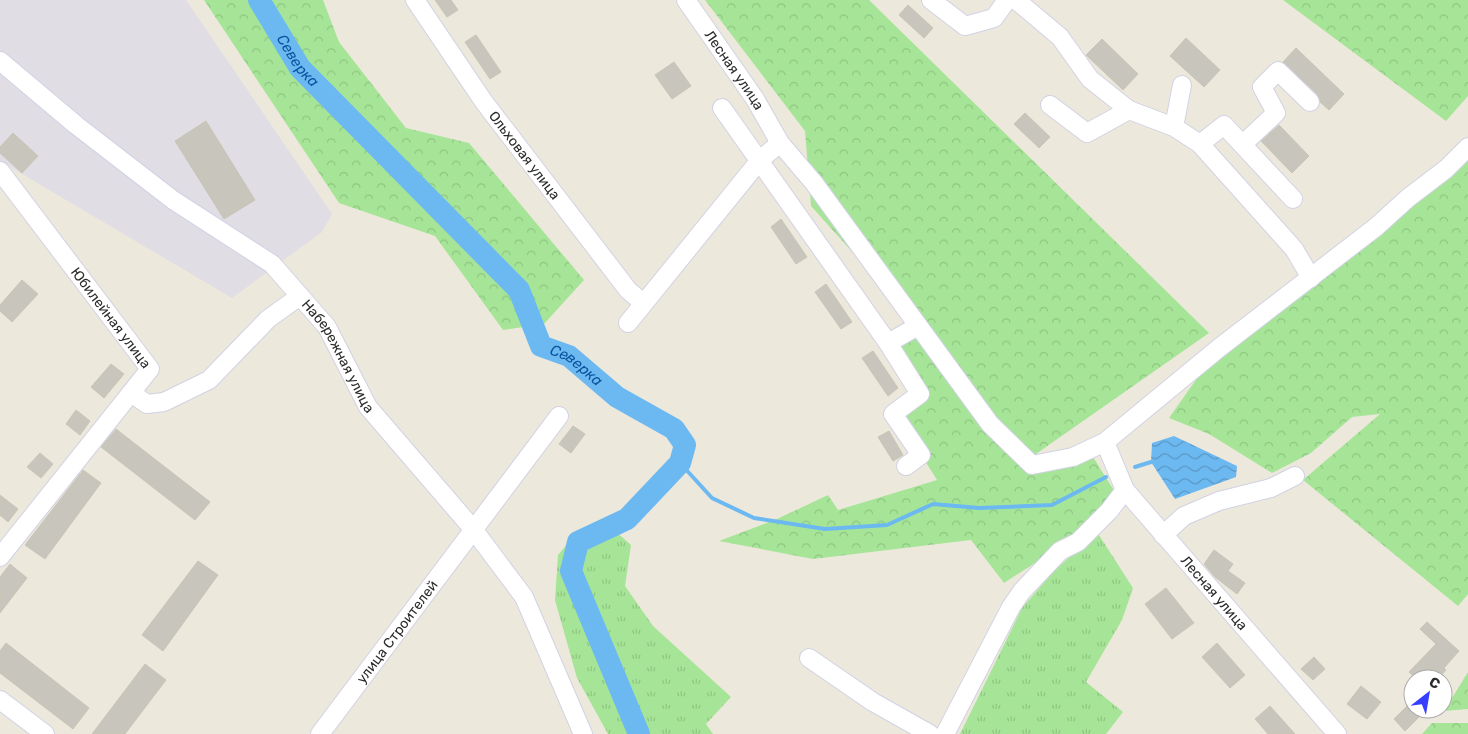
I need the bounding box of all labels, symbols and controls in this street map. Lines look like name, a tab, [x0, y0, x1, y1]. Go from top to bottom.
street label: Лесная улица	[701, 27, 767, 113]
water label: Северка	[273, 31, 323, 91]
street label: Ольховая улица	[485, 108, 564, 203]
street label: Юбилейная улица	[67, 264, 154, 372]
street label: Набережная улица	[298, 296, 377, 417]
water label: Северка	[548, 341, 606, 390]
street label: Лесная улица	[1177, 552, 1251, 634]
street label: улица Строителей	[353, 577, 442, 687]
north arrow	[1403, 669, 1453, 719]
text: С	[1426, 673, 1443, 693]

